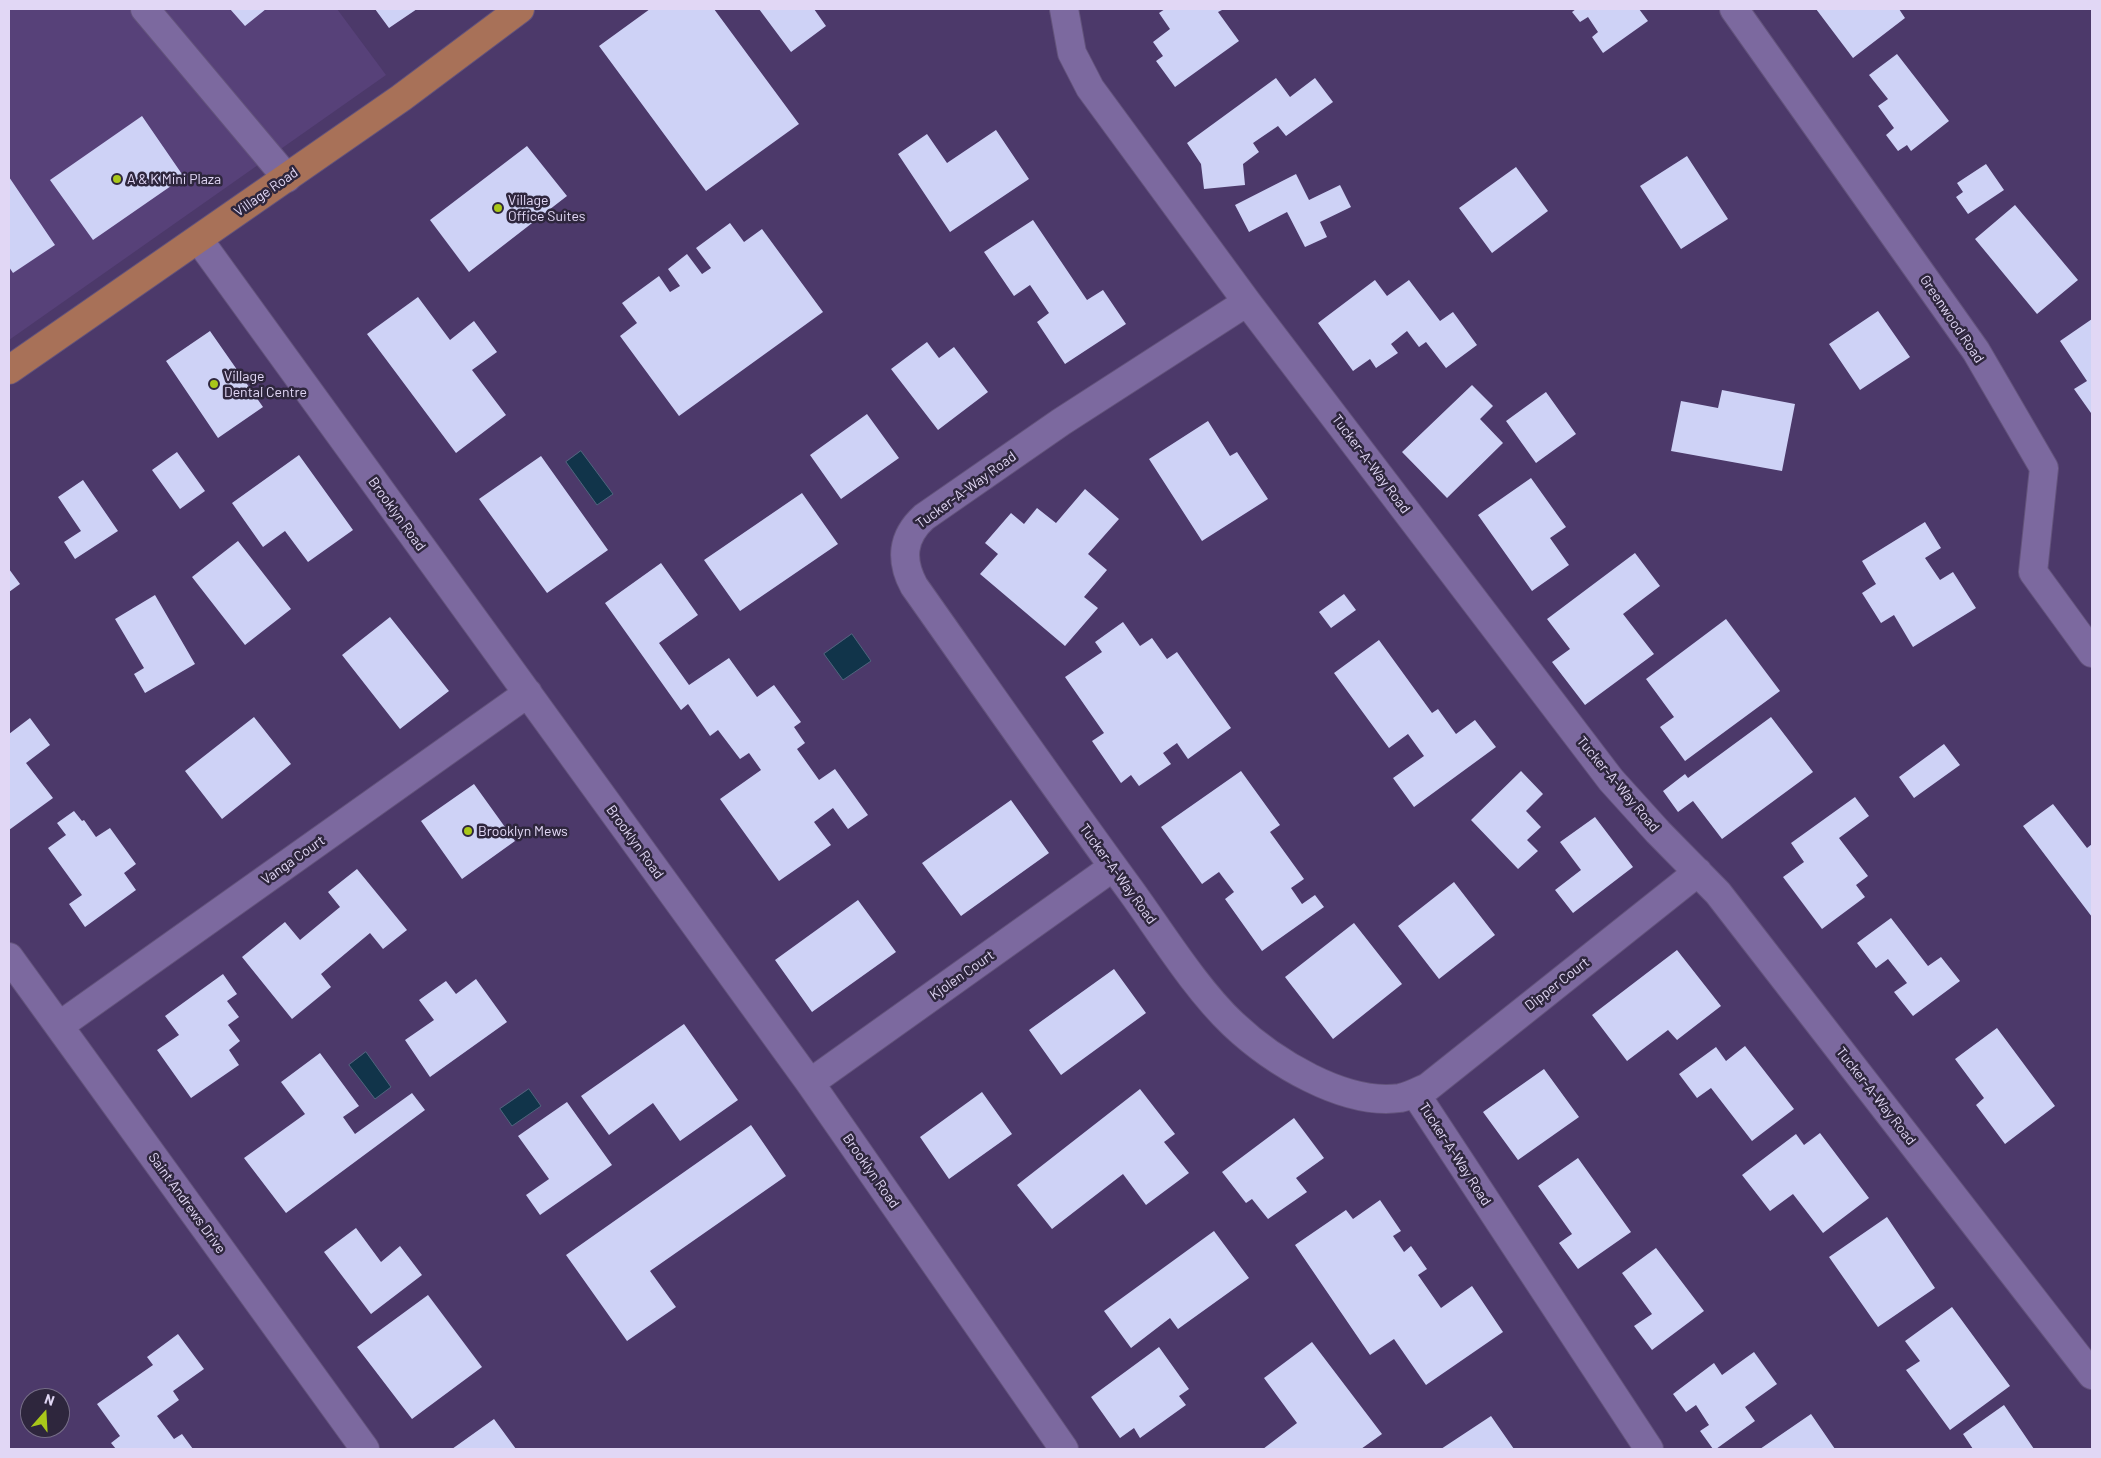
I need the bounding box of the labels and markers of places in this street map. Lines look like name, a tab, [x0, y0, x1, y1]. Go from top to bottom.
place label: A & K Mini Plaza	[127, 171, 221, 187]
marker: A & K Mini Plaza	[111, 173, 123, 185]
place label: Village Office Suites	[508, 192, 586, 224]
marker: Village Office Suites	[492, 202, 504, 214]
place label: Village Dental Centre	[224, 368, 307, 401]
marker: Village Dental Centre	[208, 378, 220, 390]
place label: Brooklyn Mews	[478, 823, 568, 839]
marker: Brooklyn Mews	[462, 825, 474, 837]

